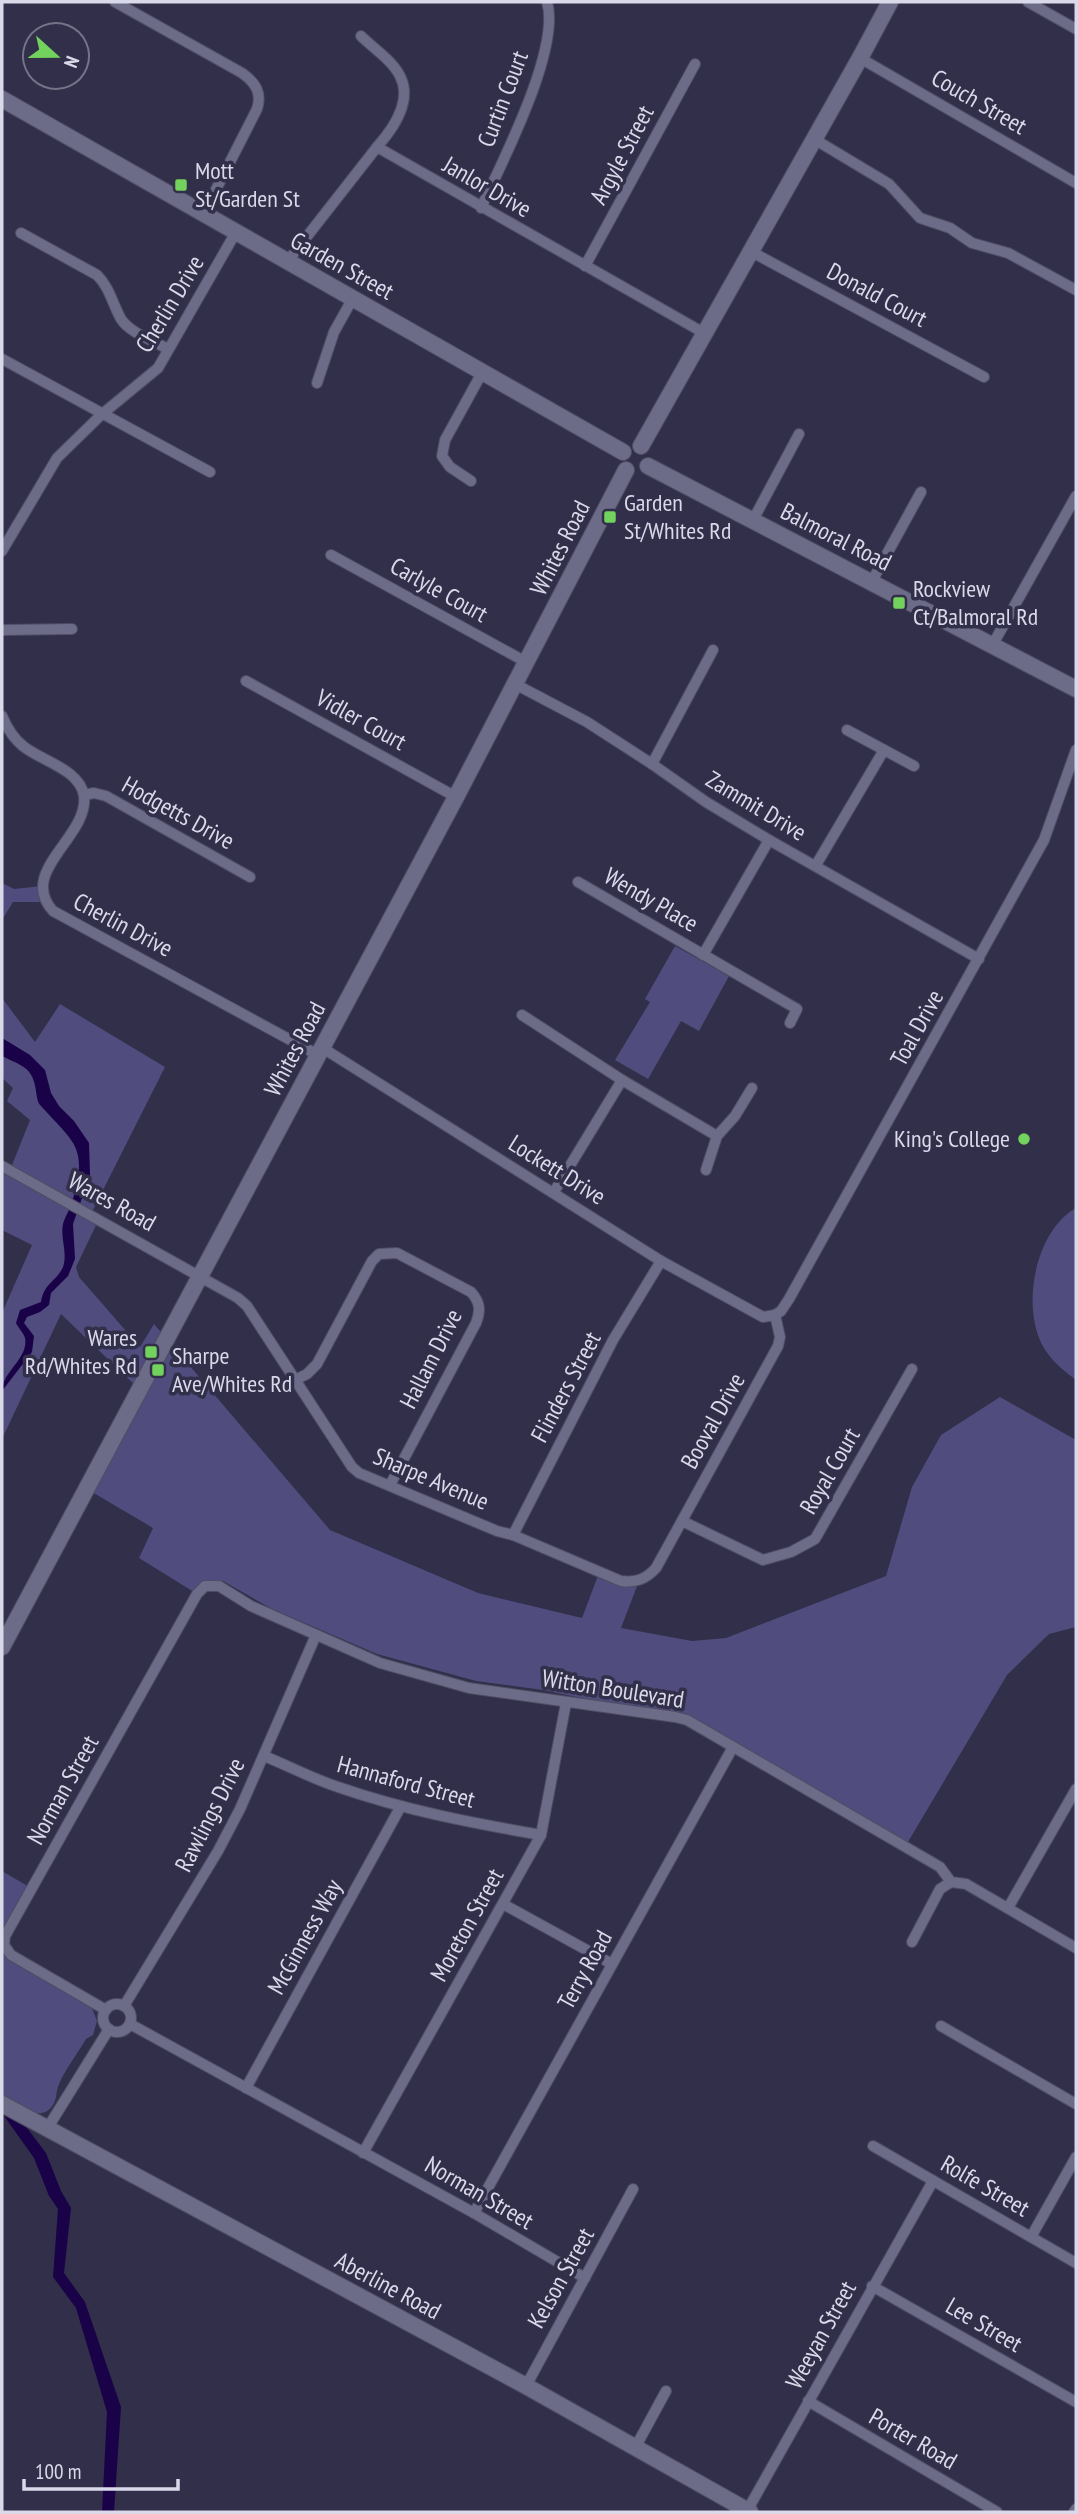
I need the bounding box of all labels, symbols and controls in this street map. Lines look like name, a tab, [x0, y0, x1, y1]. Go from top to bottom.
north arrow	[21, 21, 91, 91]
street label: Curtin Court	[470, 46, 535, 151]
text: N	[59, 53, 85, 71]
street label: Couch Street	[926, 62, 1033, 141]
street label: Argyle Street	[583, 100, 661, 210]
street label: Janlor Drive	[437, 148, 537, 224]
place label: Mott St/Garden St	[195, 155, 300, 214]
marker: Mott St/Garden St	[173, 177, 189, 193]
street label: Garden Street	[285, 224, 400, 307]
street label: Cherlin Drive	[128, 249, 211, 358]
street label: Donald Court	[822, 255, 933, 334]
place label: Garden St/Whites Rd	[624, 487, 731, 546]
street label: Whites Road	[523, 495, 597, 600]
street label: Balmoral Road	[776, 495, 897, 578]
marker: Garden St/Whites Rd	[602, 509, 618, 525]
street label: Carlyle Court	[385, 550, 494, 629]
place label: Rockview Ct/Balmoral Rd	[913, 573, 1038, 632]
marker: Rockview Ct/Balmoral Rd	[891, 595, 907, 611]
street label: Vidler Court	[310, 682, 412, 757]
street label: Zammit Drive	[700, 764, 812, 848]
street label: Hodgetts Drive	[117, 769, 240, 856]
street label: Wendy Place	[599, 860, 704, 939]
street label: Cherlin Drive	[68, 886, 178, 964]
street label: Toal Drive	[883, 984, 950, 1071]
street label: Whites Road	[257, 996, 332, 1101]
place label: King's College	[894, 1123, 1010, 1154]
street label: Lockett Drive	[503, 1128, 612, 1212]
marker: King's College	[1016, 1131, 1032, 1147]
street label: Wares Road	[63, 1165, 162, 1238]
street label: Hallam Drive	[392, 1304, 469, 1414]
place label: Wares Rd/Whites Rd	[25, 1322, 137, 1381]
street label: Flinders Street	[523, 1326, 608, 1447]
place label: Sharpe Ave/Whites Rd	[172, 1340, 292, 1399]
marker: Wares Rd/Whites Rd	[143, 1344, 159, 1360]
marker: Sharpe Ave/Whites Rd	[150, 1362, 166, 1378]
street label: Booval Drive	[674, 1367, 752, 1474]
street label: Royal Court	[792, 1422, 867, 1520]
street label: Sharpe Avenue	[369, 1440, 494, 1517]
street label: Witton Boulevard	[540, 1662, 686, 1715]
street label: Norman Street	[20, 1729, 105, 1850]
street label: Hannaford Street	[334, 1748, 479, 1815]
street label: Rawlings Drive	[168, 1753, 251, 1877]
street label: Moreton Street	[423, 1863, 510, 1987]
street label: McGinness Way	[260, 1874, 349, 2000]
street label: Terry Road	[550, 1925, 619, 2015]
street label: Rolfe Street	[935, 2148, 1035, 2223]
street label: Norman Street	[419, 2149, 539, 2236]
street label: Kelson Street	[520, 2222, 601, 2333]
street label: Aberline Road	[330, 2245, 447, 2326]
street label: Weeyan Street	[778, 2275, 863, 2394]
street label: Lee Street	[940, 2290, 1028, 2359]
street label: Porter Road	[864, 2401, 963, 2476]
scale bar	[24, 2448, 178, 2492]
text: 100 m	[35, 2458, 81, 2485]

